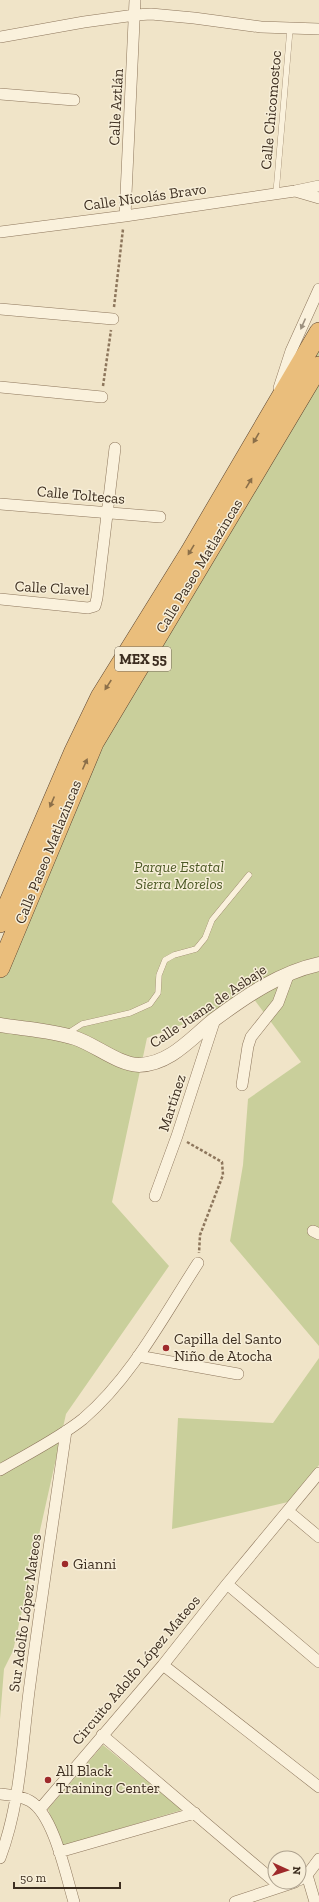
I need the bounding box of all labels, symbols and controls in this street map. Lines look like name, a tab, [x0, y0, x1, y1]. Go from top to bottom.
street label: Calle Chicomostoc	[257, 50, 285, 170]
street label: Calle Aztlán	[105, 68, 127, 146]
street label: Calle Nicolás Bravo	[83, 179, 208, 215]
one-way arrow	[300, 319, 306, 330]
one-way arrow	[253, 432, 260, 444]
one-way arrow	[246, 477, 253, 489]
street label: Calle Toltecas	[36, 482, 126, 508]
street label: Calle Paseo Matlazincas	[152, 496, 246, 636]
one-way arrow	[187, 544, 194, 556]
street label: Calle Clavel	[14, 577, 90, 599]
road number: MEX 55	[115, 647, 171, 671]
one-way arrow	[105, 679, 112, 691]
one-way arrow	[82, 757, 88, 769]
street label: Calle Paseo Matlazincas	[11, 777, 85, 927]
one-way arrow	[49, 796, 55, 807]
park label: Parque Estatal Sierra Morelos	[134, 858, 224, 893]
street label: Calle Juana de Asbaje	[146, 960, 270, 1052]
street label: Martínez	[154, 1072, 190, 1134]
place label: Capilla del Santo Niño de Atocha	[174, 1330, 282, 1365]
marker: Capilla del Santo Niño de Atocha	[161, 1343, 171, 1353]
street label: Sur Adolfo López Mateos	[5, 1533, 45, 1693]
place label: Gianni	[73, 1555, 116, 1573]
marker: Gianni	[60, 1559, 70, 1569]
street label: Circuito Adolfo López Mateos	[68, 1591, 204, 1749]
place label: All Black Training Center	[56, 1762, 160, 1797]
marker: All Black Training Center	[43, 1775, 53, 1785]
north arrow	[267, 1850, 307, 1890]
scale bar	[14, 1864, 120, 1890]
text: N	[290, 1866, 303, 1876]
text: 50 m	[20, 1871, 47, 1885]

